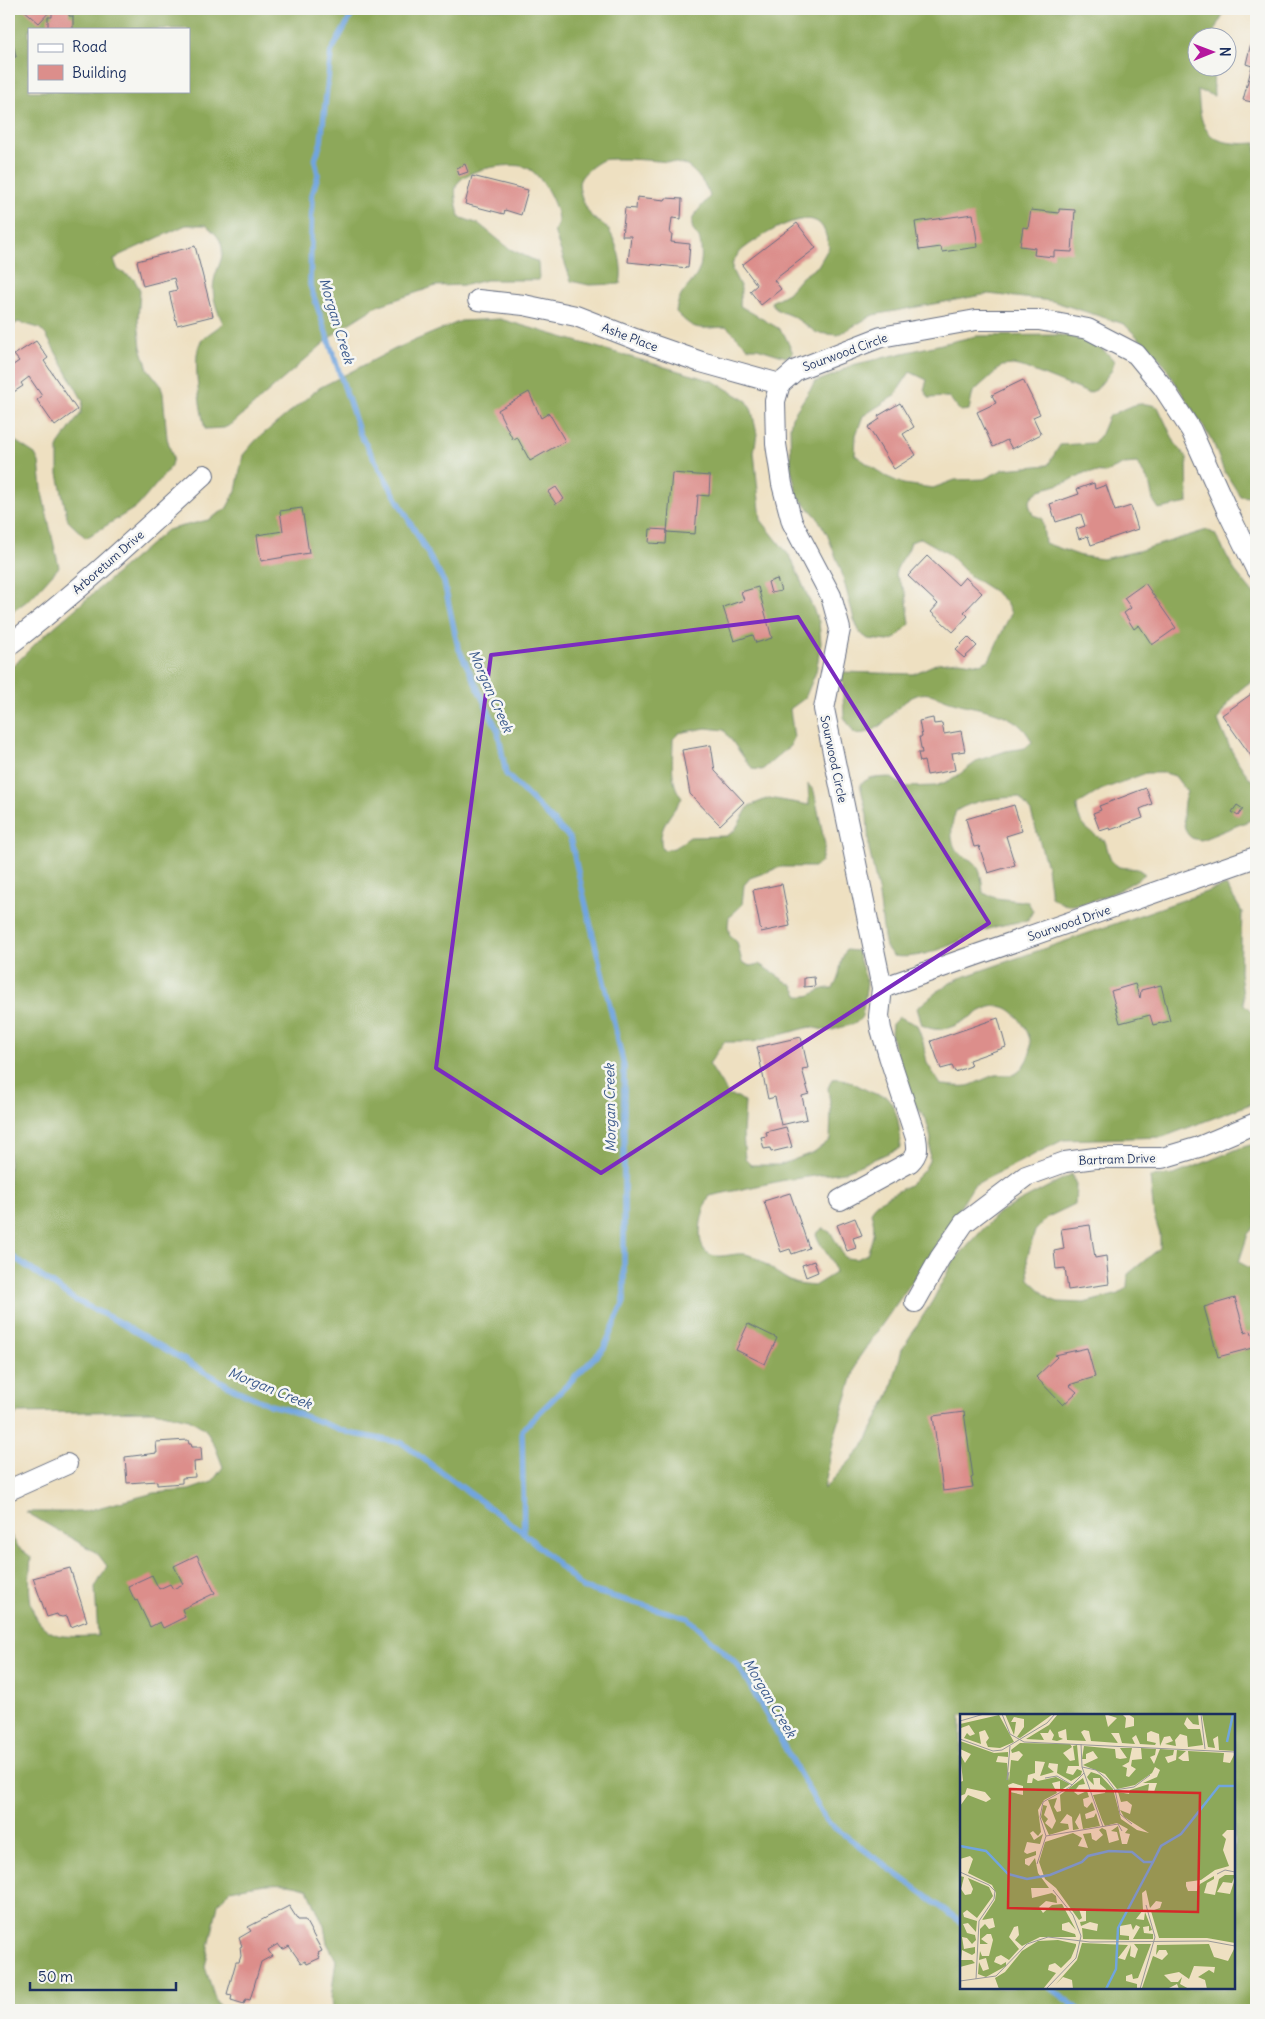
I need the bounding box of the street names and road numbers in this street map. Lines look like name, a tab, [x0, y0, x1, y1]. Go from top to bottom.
street label: Ashe Place	[600, 320, 660, 354]
street label: Sourwood Circle	[801, 330, 889, 374]
street label: Arboretum Drive	[69, 527, 147, 597]
street label: Sourwood Circle	[817, 714, 851, 804]
street label: Sourwood Drive	[1026, 902, 1112, 944]
street label: Bartram Drive	[1078, 1150, 1156, 1168]

